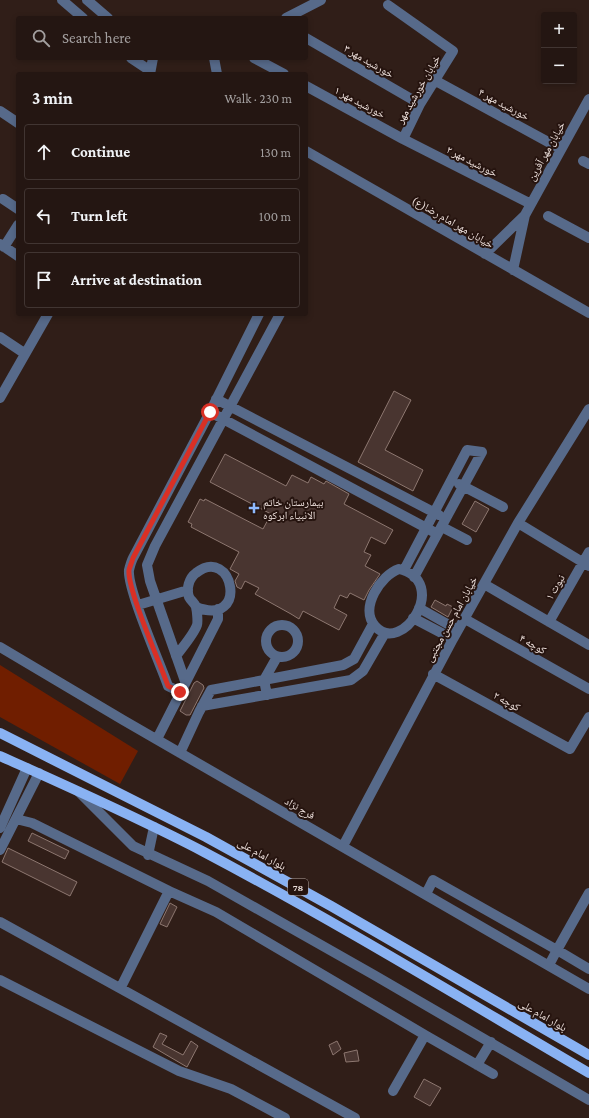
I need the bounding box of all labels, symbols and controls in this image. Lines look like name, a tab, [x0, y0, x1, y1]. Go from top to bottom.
map controls	[541, 12, 577, 84]
button: +	[541, 12, 577, 48]
search box	[16, 16, 308, 60]
icon: search	[30, 27, 52, 49]
text: Search here	[62, 30, 131, 46]
street label: خورشید مهر ۳	[342, 42, 396, 80]
button: −	[541, 48, 577, 84]
street label: خیابان خورشید مهر	[393, 53, 443, 127]
street label: خورشید مهر ۱	[333, 84, 387, 120]
street label: خورشید مهر ۴	[477, 86, 531, 122]
text: 3 min	[32, 89, 73, 108]
text: Walk · 230 m	[224, 91, 292, 106]
street label: خیابان مهر آفرین	[525, 119, 568, 183]
icon: ahead	[33, 141, 55, 163]
street label: خورشید مهر ۲	[444, 143, 499, 179]
text: Continue	[71, 144, 130, 160]
text: 130 m	[260, 145, 291, 160]
street label: خیابان مهر امام رضا(ع)	[410, 194, 496, 251]
icon: left	[33, 205, 55, 227]
text: Turn left	[71, 208, 127, 224]
text: 100 m	[259, 209, 291, 224]
icon: arrive	[33, 269, 55, 291]
text: Arrive at destination	[71, 272, 202, 288]
route start	[201, 403, 219, 421]
place label: بیمارستان خاتم الانبیاء ابرکوه	[263, 496, 323, 521]
marker: بیمارستان خاتم الانبیاء ابرکوه	[248, 502, 260, 514]
street label: نبوت ۱	[543, 572, 567, 602]
street label: خیابان امام حسن مجتبی	[423, 574, 480, 664]
street label: کوچه ۴	[517, 632, 549, 657]
route end	[171, 683, 189, 701]
street label: کوچه ۲	[491, 689, 523, 714]
street label: فرج نژاد	[282, 795, 318, 822]
street label: بلوار امام علی	[235, 836, 288, 873]
road number: 78	[288, 879, 308, 895]
street label: بلوار امام علی	[516, 996, 569, 1034]

